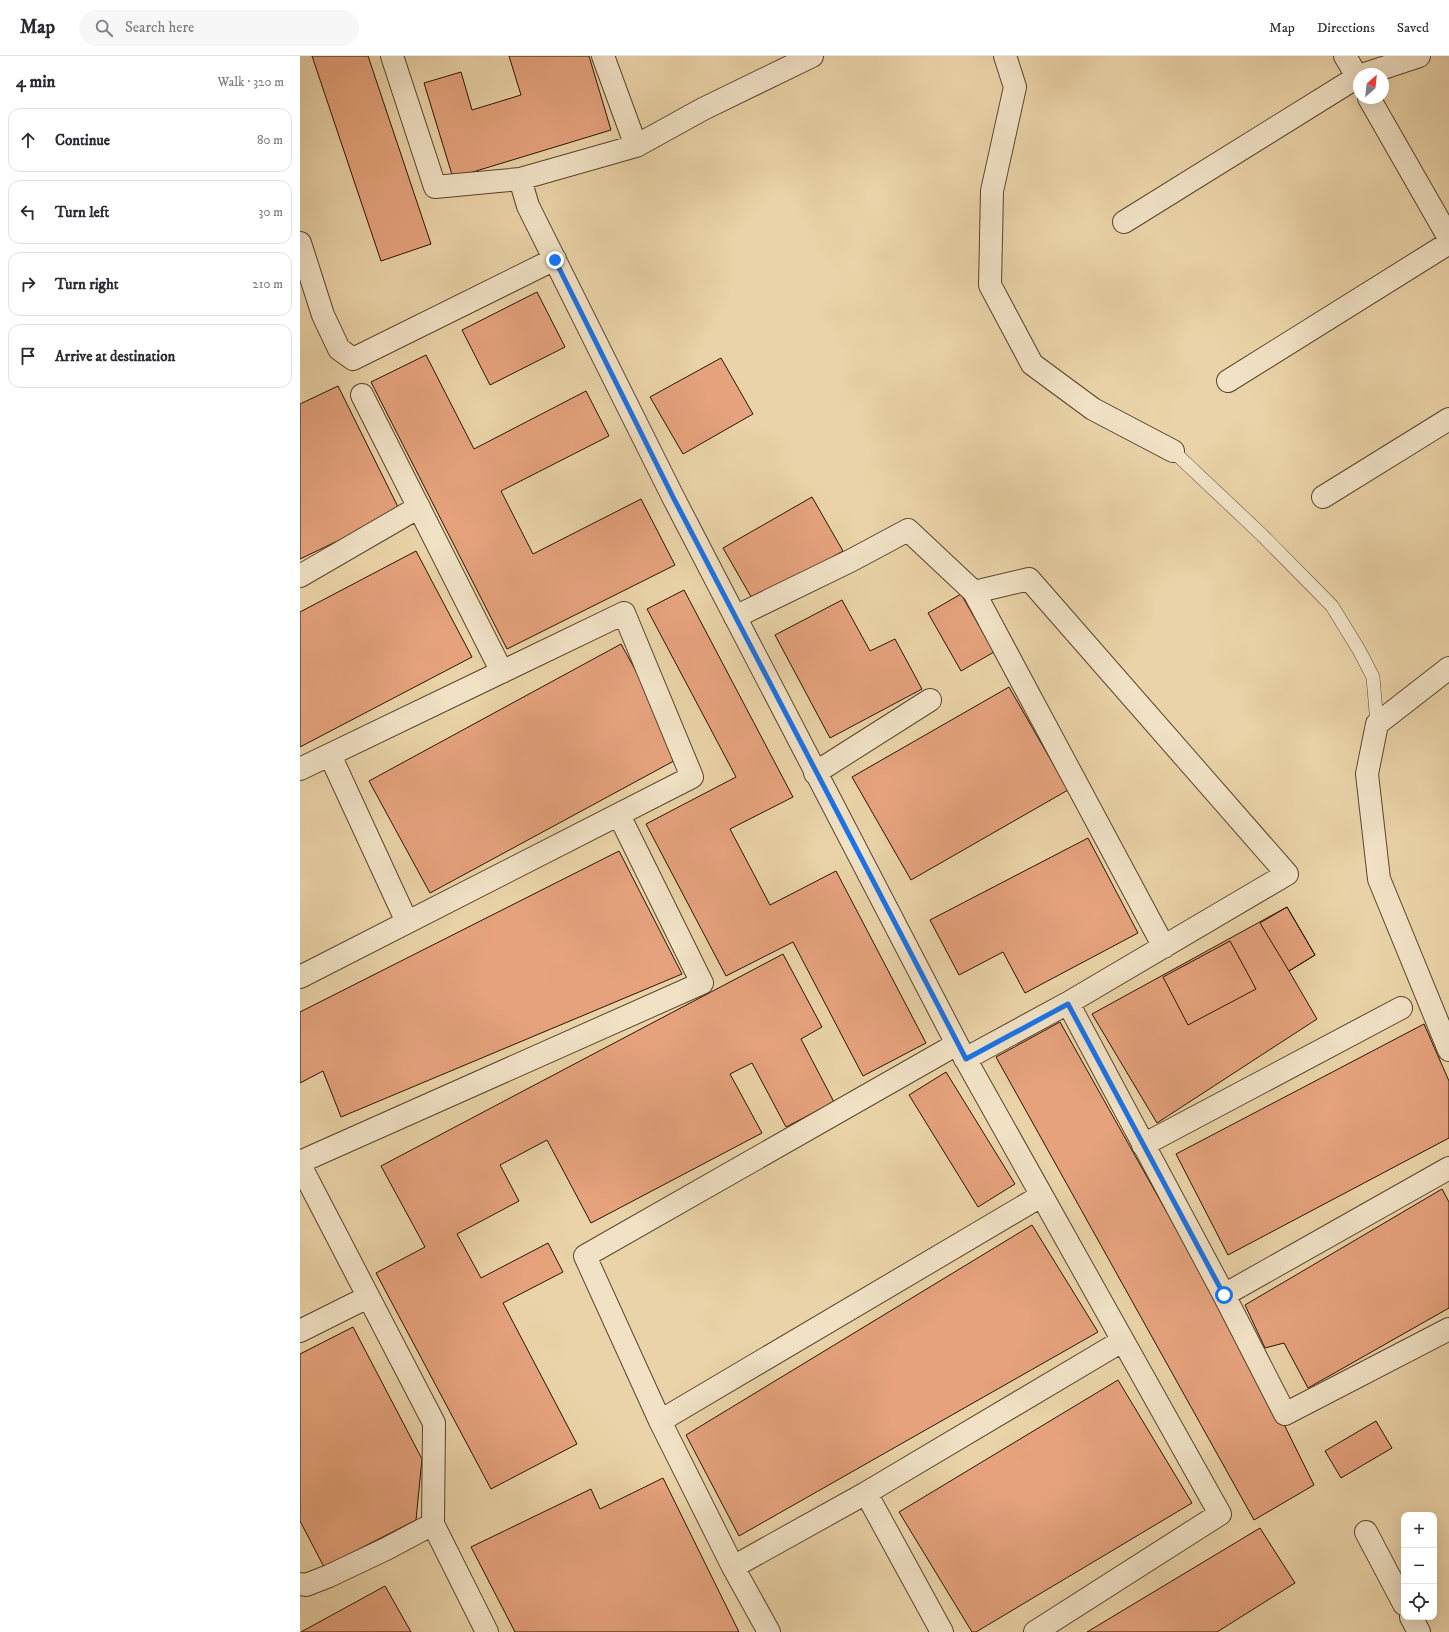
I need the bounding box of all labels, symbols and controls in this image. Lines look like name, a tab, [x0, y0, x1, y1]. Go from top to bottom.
search box	[79, 10, 359, 46]
text: Map	[20, 16, 55, 39]
icon: search	[93, 17, 115, 39]
text: Search here	[125, 18, 194, 37]
text: Map	[1269, 19, 1295, 37]
text: Directions	[1317, 19, 1375, 37]
text: Saved	[1397, 19, 1429, 37]
north arrow	[1353, 68, 1389, 104]
text: 4 min	[16, 71, 55, 93]
text: Walk · 320 m	[218, 74, 284, 90]
icon: ahead	[17, 129, 39, 151]
text: Continue	[55, 131, 110, 150]
text: 80 m	[257, 132, 283, 148]
icon: left	[17, 201, 39, 223]
text: Turn left	[55, 203, 109, 222]
text: 30 m	[259, 204, 283, 220]
route end	[546, 251, 564, 269]
icon: right	[17, 273, 39, 295]
text: Turn right	[55, 275, 118, 294]
text: 210 m	[252, 276, 283, 292]
icon: arrive	[17, 345, 39, 367]
text: Arrive at destination	[55, 347, 175, 366]
route start	[1215, 1286, 1233, 1304]
map controls	[1401, 1512, 1437, 1620]
button: +	[1401, 1512, 1437, 1548]
button: −	[1401, 1548, 1437, 1584]
button: locate	[1401, 1584, 1437, 1620]

